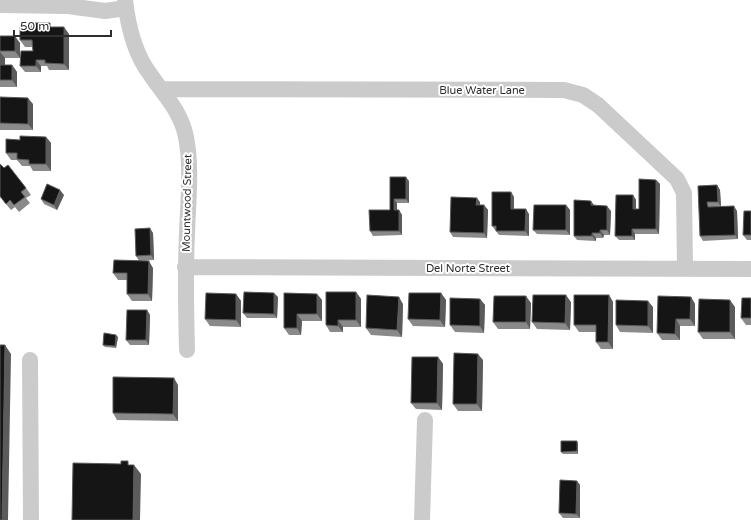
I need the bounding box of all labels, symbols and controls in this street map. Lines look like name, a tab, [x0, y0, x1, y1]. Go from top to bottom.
scale bar	[14, 12, 111, 38]
text: 50 m	[20, 19, 49, 33]
street label: Blue Water Lane	[439, 84, 525, 97]
street label: Mountwood Street	[180, 154, 194, 252]
street label: Del Norte Street	[426, 262, 510, 275]

